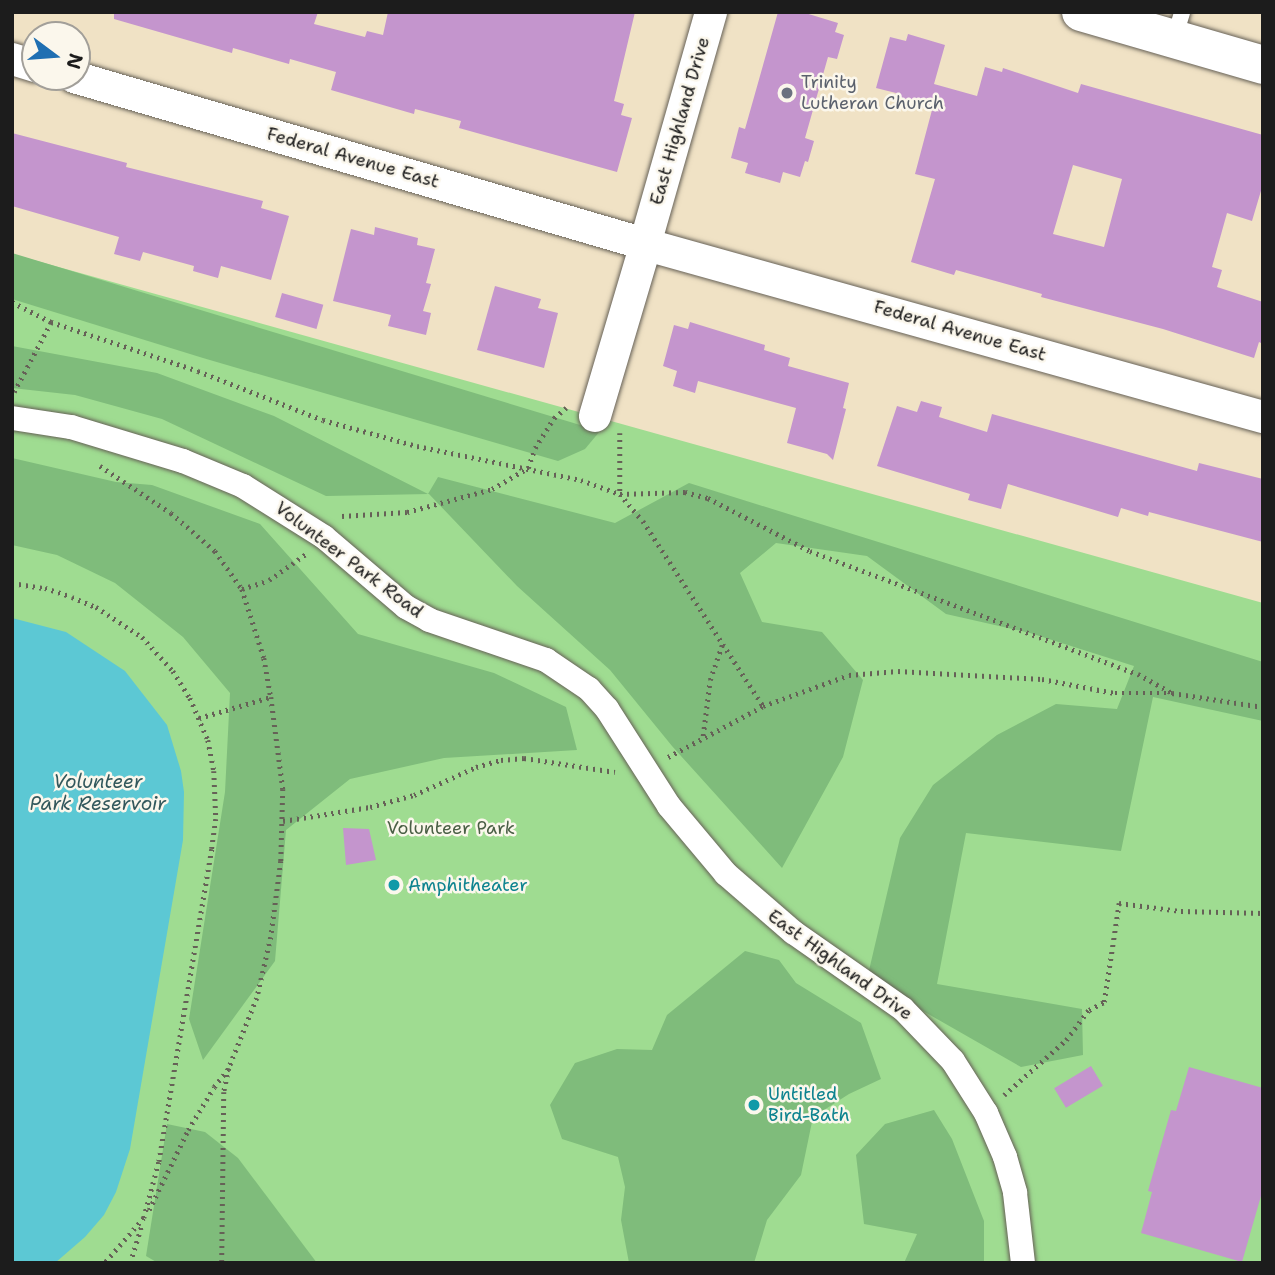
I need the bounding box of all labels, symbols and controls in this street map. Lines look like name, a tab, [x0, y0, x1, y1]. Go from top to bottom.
north arrow	[21, 21, 91, 91]
street label: East Highland Drive	[646, 35, 714, 207]
text: N	[61, 51, 89, 72]
place label: Trinity Lutheran Church	[801, 72, 944, 114]
marker: Trinity Lutheran Church	[779, 85, 795, 101]
street label: Federal Avenue East	[264, 123, 442, 193]
street label: Federal Avenue East	[871, 296, 1049, 366]
street label: Volunteer Park Road	[271, 497, 427, 623]
water label: Volunteer Park Reservoir	[30, 771, 166, 815]
park label: Volunteer Park	[387, 817, 515, 839]
place label: Amphitheater	[408, 874, 528, 896]
marker: Amphitheater	[386, 877, 402, 893]
street label: East Highland Drive	[763, 905, 917, 1025]
place label: Untitled Bird-Bath	[768, 1084, 850, 1126]
marker: Untitled Bird-Bath	[746, 1097, 762, 1113]

